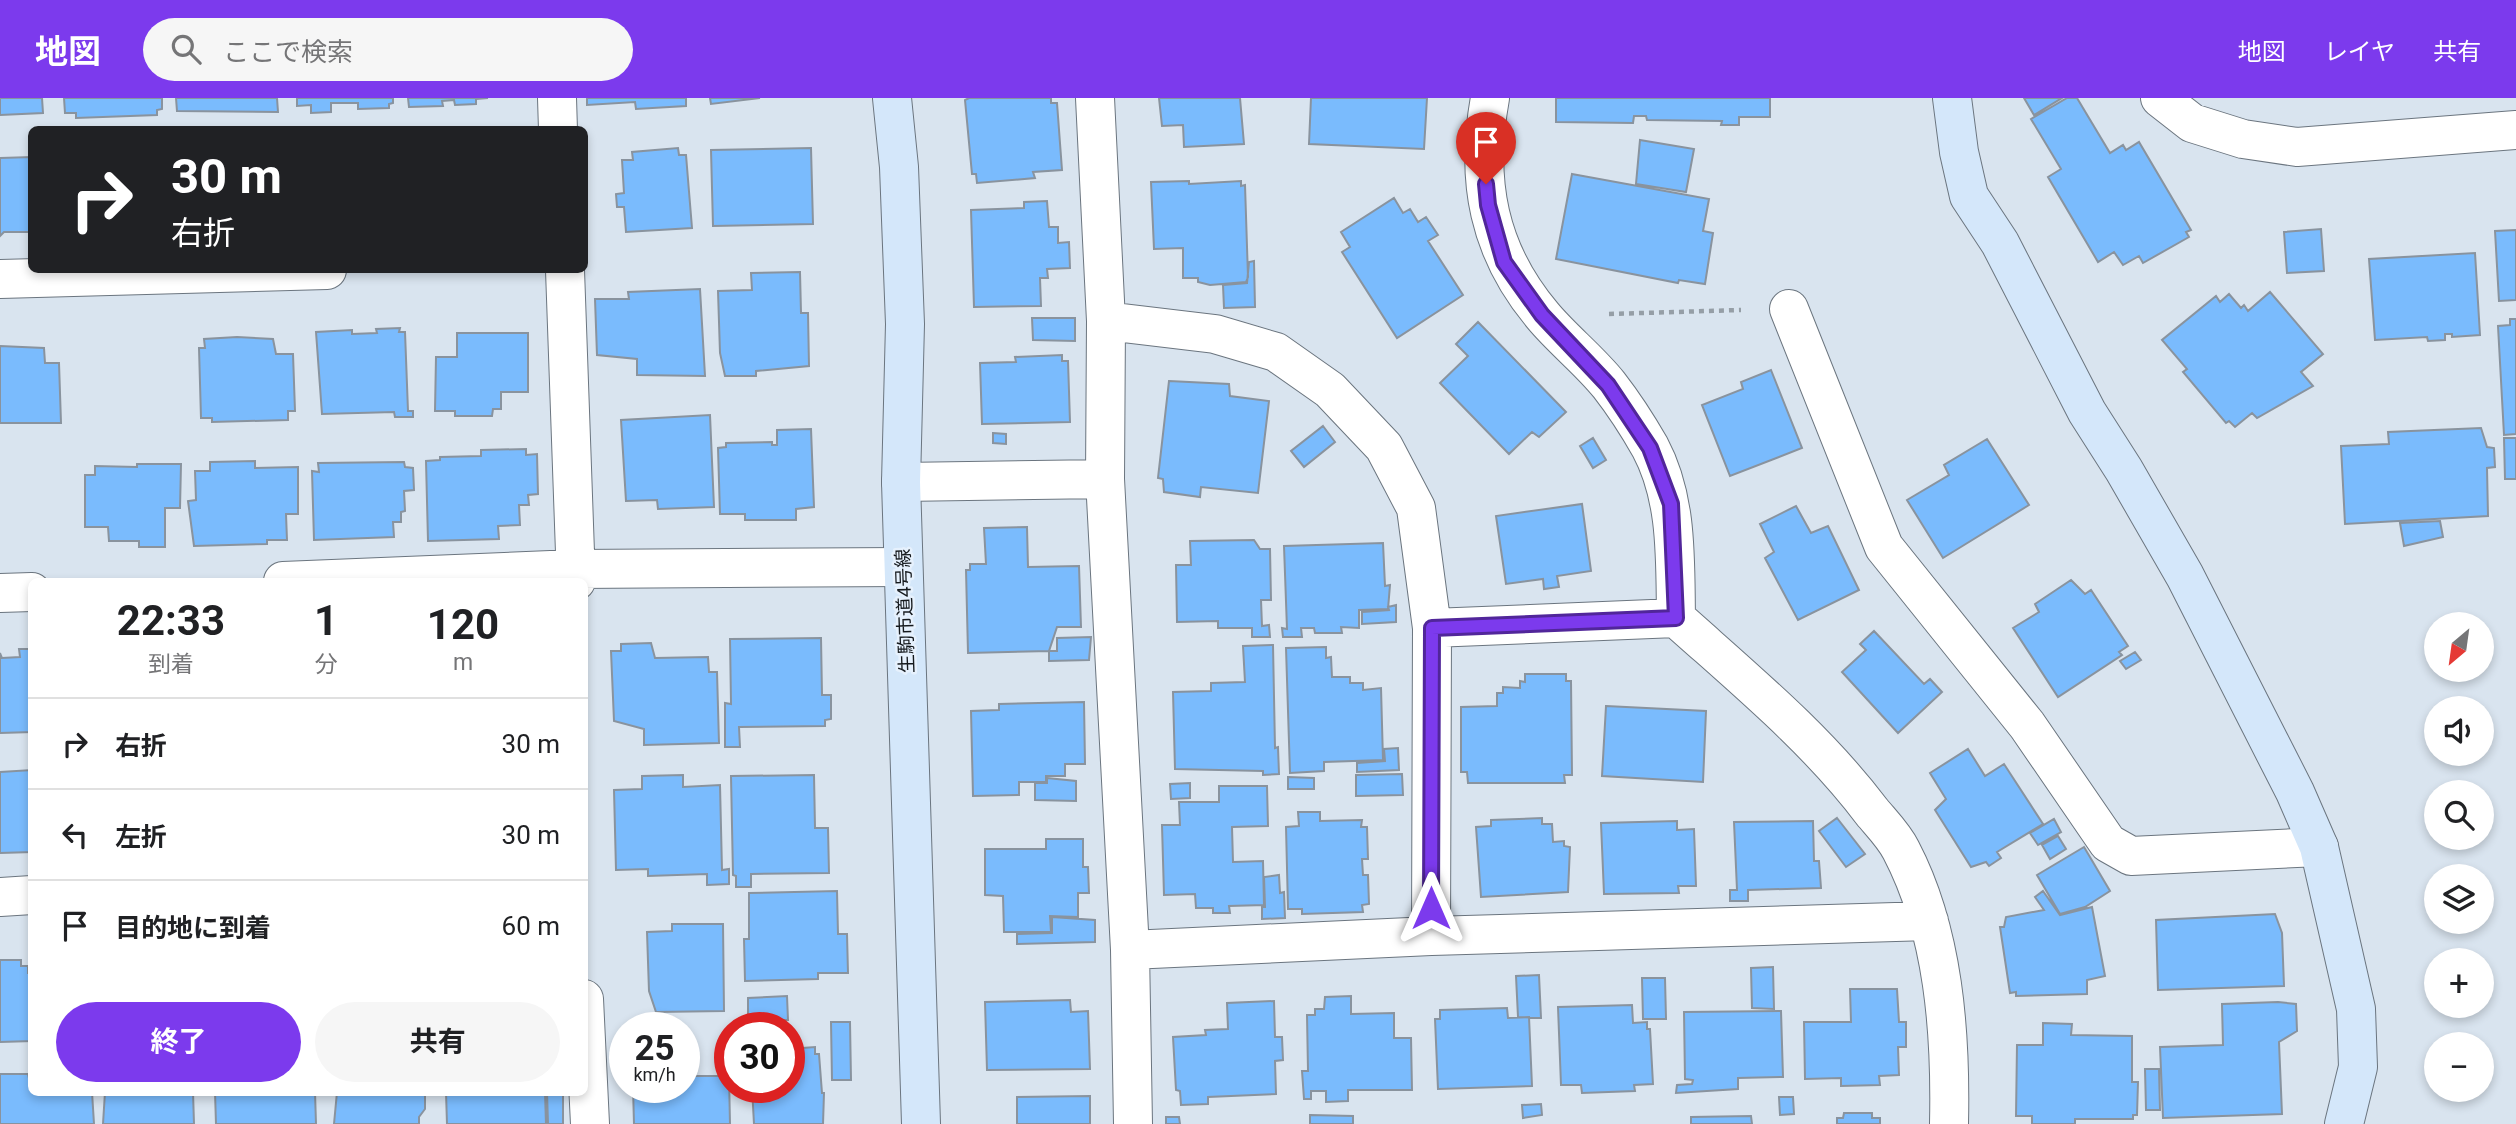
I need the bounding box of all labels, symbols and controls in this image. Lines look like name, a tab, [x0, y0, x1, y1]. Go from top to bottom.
search box	[143, 18, 633, 81]
icon: search	[167, 30, 205, 68]
text: 地図	[35, 32, 101, 71]
text: ここで検索	[223, 37, 353, 67]
text: 地図	[2238, 38, 2286, 66]
text: レイヤ	[2324, 38, 2395, 66]
text: 共有	[2433, 38, 2481, 66]
pin	[1456, 112, 1516, 184]
icon: arrive	[1467, 123, 1505, 161]
text: 30 m	[171, 148, 282, 205]
icon: right	[56, 154, 147, 245]
text: 右折	[171, 214, 235, 252]
street label: 生駒市道4号線	[891, 548, 919, 674]
text: 22:33	[117, 596, 225, 645]
text: 1	[314, 596, 338, 645]
text: 120	[427, 600, 499, 649]
north arrow	[2424, 612, 2494, 682]
map controls	[2424, 612, 2494, 1102]
text: m	[453, 649, 473, 676]
text: 到着	[148, 651, 194, 678]
text: 分	[314, 651, 337, 678]
button: sound	[2424, 696, 2494, 766]
icon: right	[56, 725, 94, 763]
text: 30 m	[502, 729, 560, 759]
text: 右折	[115, 731, 167, 761]
button: search	[2424, 780, 2494, 850]
icon: left	[56, 816, 94, 854]
text: 30 m	[502, 820, 560, 850]
text: 左折	[115, 822, 167, 852]
button: layers	[2424, 864, 2494, 934]
position arrow	[1394, 871, 1468, 945]
icon: arrive	[56, 907, 94, 945]
text: 60 m	[502, 911, 560, 941]
text: 目的地に到着	[115, 913, 271, 943]
button: +	[2424, 948, 2494, 1018]
button: 終了	[56, 1002, 301, 1082]
button: 共有	[315, 1002, 560, 1082]
speed limit sign: 30	[714, 1012, 805, 1103]
text: 25	[634, 1028, 675, 1069]
button: −	[2424, 1032, 2494, 1102]
text: km/h	[633, 1064, 676, 1085]

